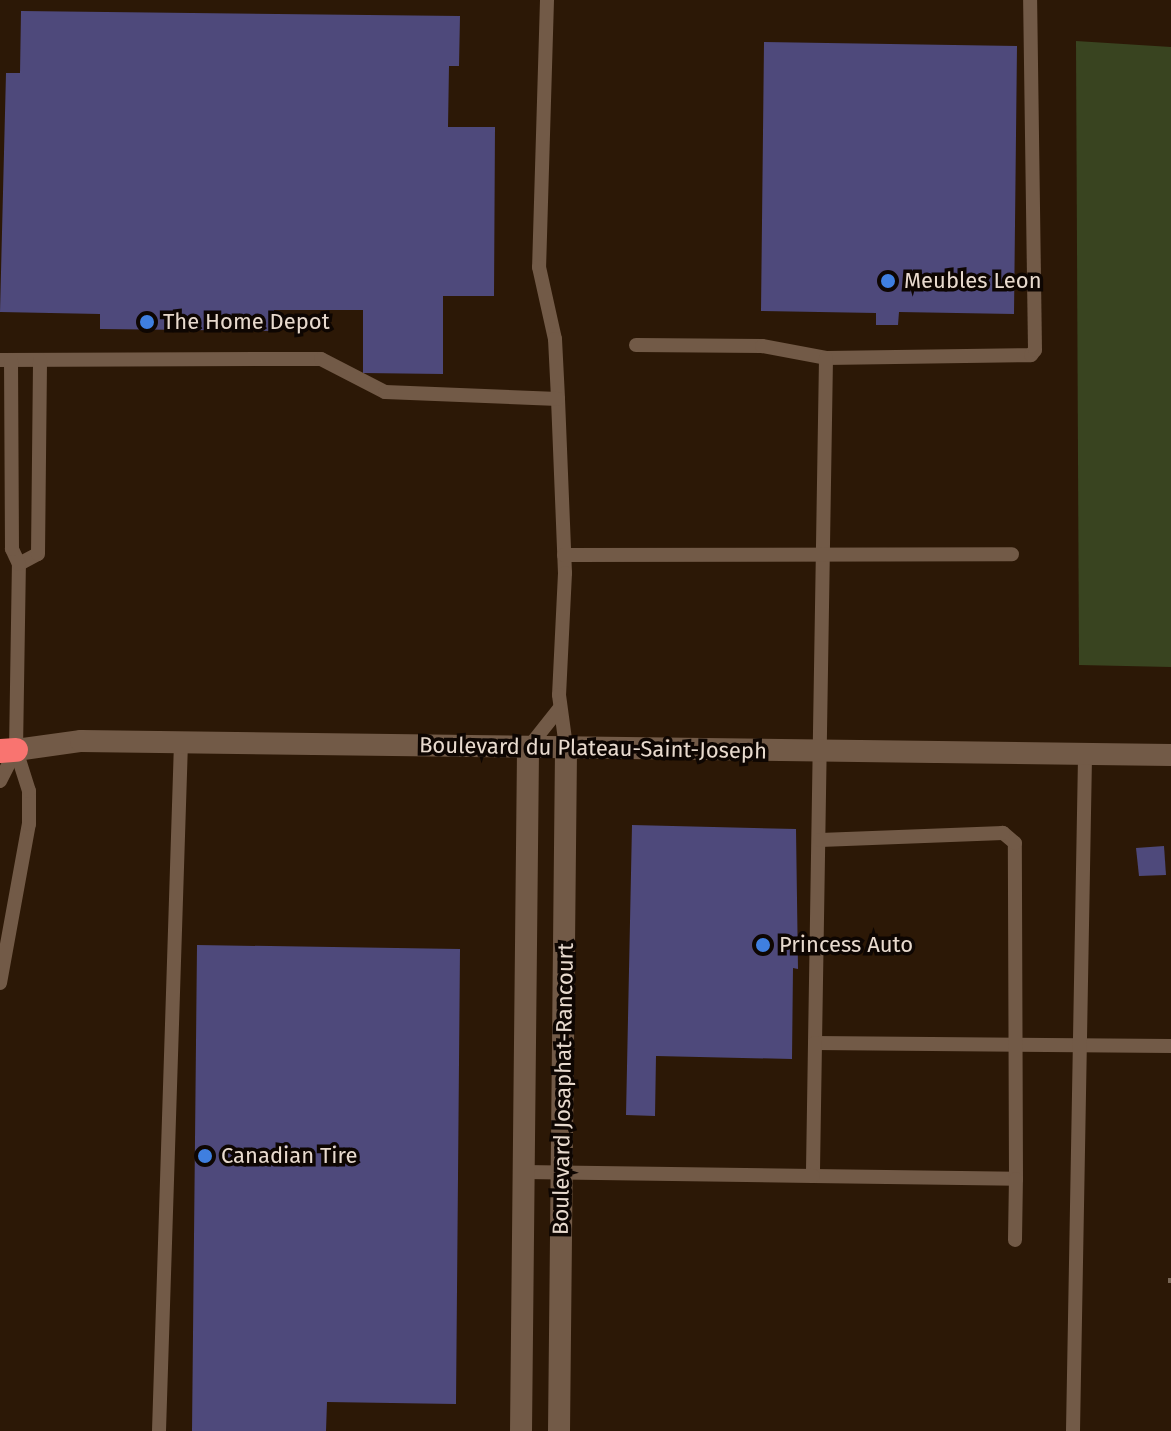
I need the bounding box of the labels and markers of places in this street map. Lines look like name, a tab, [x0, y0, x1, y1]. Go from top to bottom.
place label: Meubles Leon	[904, 268, 1042, 294]
marker: Meubles Leon	[879, 272, 897, 290]
place label: The Home Depot	[163, 309, 330, 335]
marker: The Home Depot	[138, 313, 156, 331]
place label: Princess Auto	[779, 932, 913, 958]
marker: Princess Auto	[754, 936, 772, 954]
place label: Canadian Tire	[221, 1143, 357, 1169]
marker: Canadian Tire	[196, 1147, 214, 1165]

